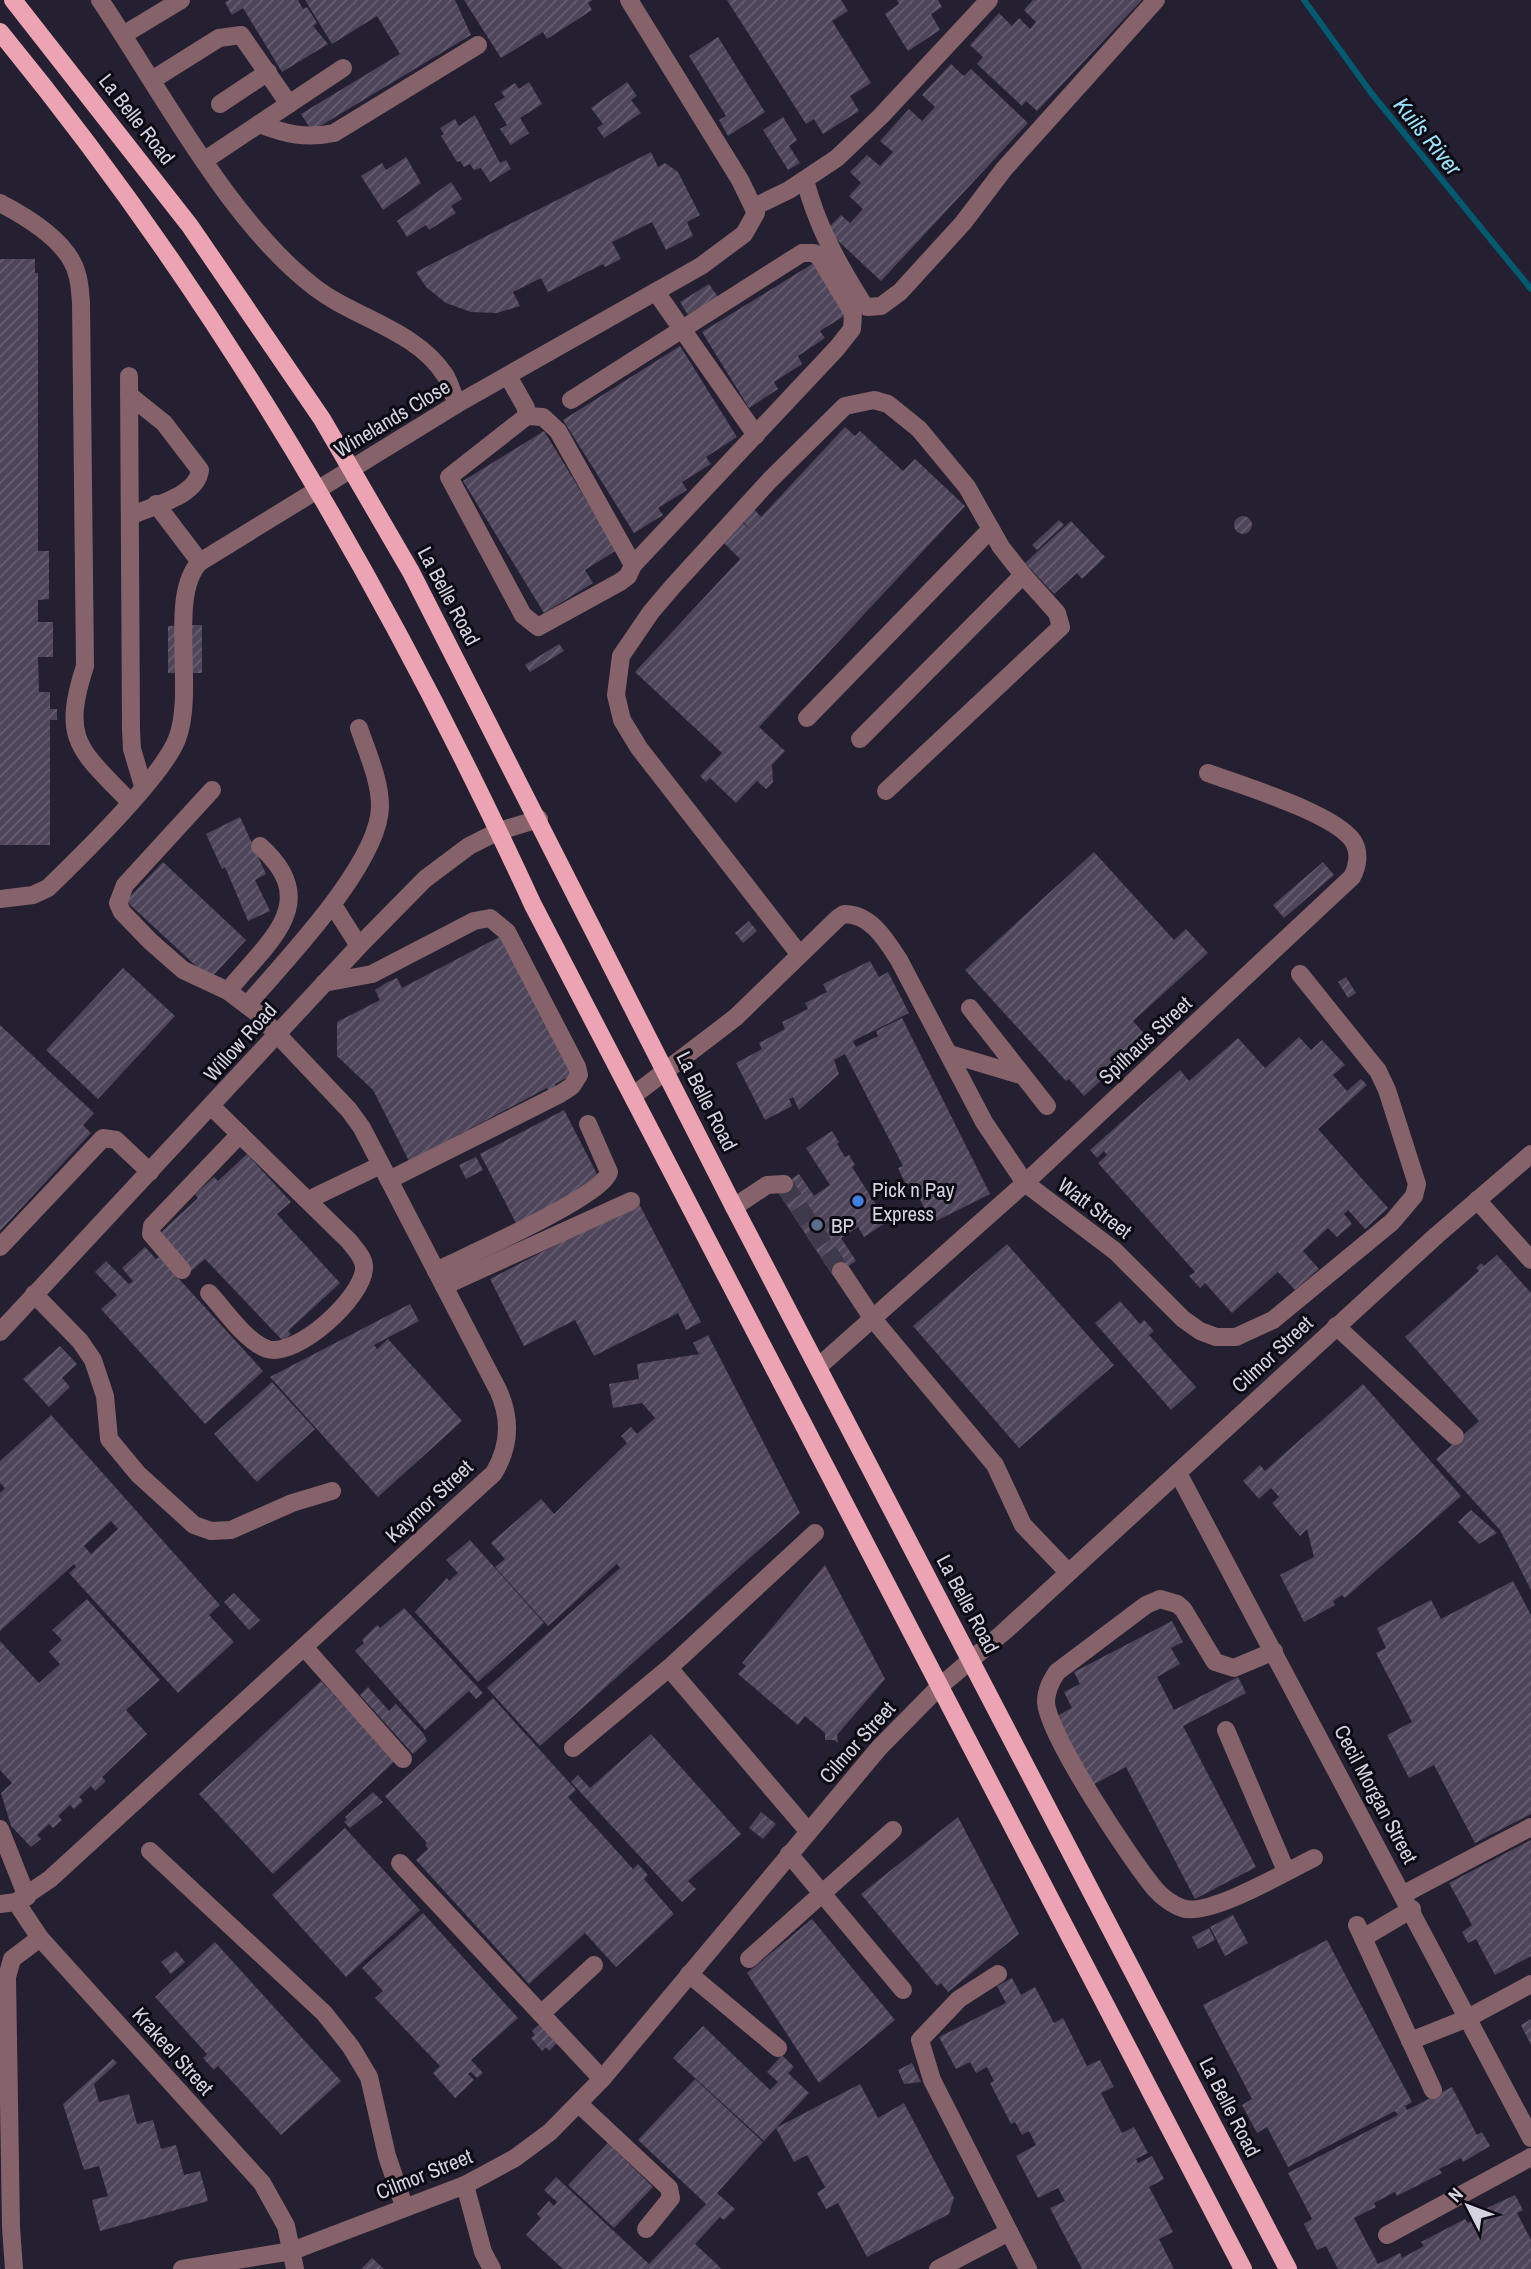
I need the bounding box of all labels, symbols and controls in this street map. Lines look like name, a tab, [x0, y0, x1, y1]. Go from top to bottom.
street label: La Belle Road	[92, 67, 182, 171]
water label: Kuils River	[1387, 90, 1470, 182]
street label: Winelands Close	[329, 372, 455, 464]
street label: La Belle Road	[411, 541, 487, 651]
street label: Spilhaus Street	[1092, 989, 1198, 1091]
street label: Willow Road	[197, 996, 283, 1088]
street label: La Belle Road	[670, 1046, 744, 1156]
street label: Watt Street	[1052, 1171, 1138, 1245]
place label: Pick n Pay Express	[872, 1175, 955, 1228]
marker: Pick n Pay Express	[850, 1193, 866, 1209]
place label: BP	[831, 1211, 854, 1240]
marker: BP	[809, 1217, 825, 1233]
street label: Cilmor Street	[1225, 1309, 1319, 1399]
street label: Kaymor Street	[379, 1453, 479, 1549]
street label: La Belle Road	[930, 1549, 1006, 1659]
street label: Cilmor Street	[812, 1694, 902, 1789]
street label: Cecil Morgan Street	[1327, 1720, 1425, 1869]
street label: Krakeel Street	[126, 2001, 220, 2101]
street label: La Belle Road	[1193, 2052, 1267, 2162]
street label: Cilmor Street	[372, 2141, 477, 2206]
north arrow	[1433, 2171, 1503, 2241]
text: N	[1442, 2182, 1469, 2208]

